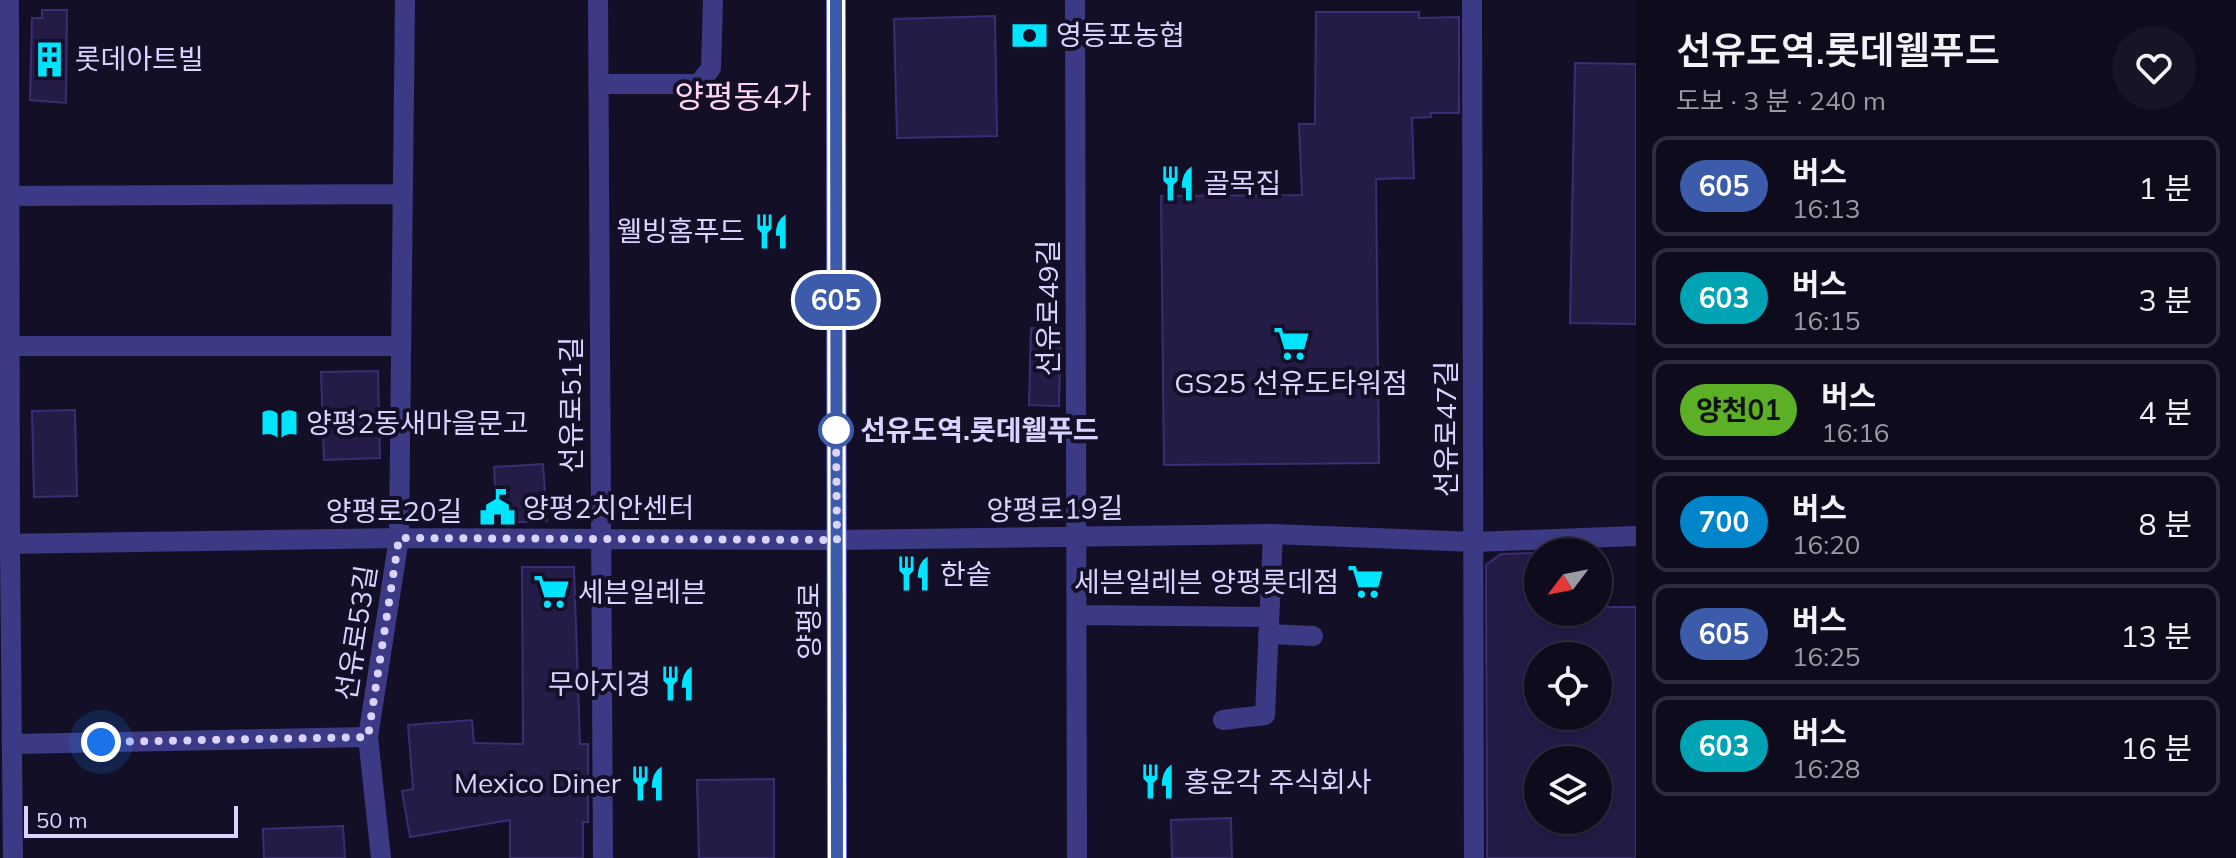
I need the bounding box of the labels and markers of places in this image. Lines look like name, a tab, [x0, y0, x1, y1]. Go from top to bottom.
bank icon: 영등포농협	[1011, 16, 1049, 54]
place label: 영등포농협	[1056, 17, 1185, 52]
building icon: 롯데아트빌	[30, 40, 68, 78]
place label: 롯데아트빌	[75, 41, 204, 76]
restaurant icon: 골목집	[1159, 164, 1197, 202]
place label: 골목집	[1204, 165, 1281, 200]
restaurant icon: 웰빙홈푸드	[752, 212, 790, 250]
place label: 웰빙홈푸드	[616, 213, 745, 248]
supermarket icon: GS25 선유도타워점	[1272, 324, 1310, 362]
place label: GS25 선유도타워점	[1174, 365, 1408, 400]
library icon: 양평2동새마을문고	[261, 404, 299, 442]
place label: 양평2동새마을문고	[306, 405, 529, 440]
place label: 선유도역.롯데웰푸드	[860, 412, 1099, 447]
marker: 선유도역.롯데웰푸드	[819, 413, 853, 447]
public building icon: 양평2치안센터	[478, 489, 516, 527]
place label: 양평2치안센터	[523, 490, 694, 525]
restaurant icon: 한솥	[895, 555, 933, 593]
place label: 한솥	[940, 556, 992, 591]
supermarket icon: 세븐일레븐 양평롯데점	[1346, 563, 1384, 601]
place label: 세븐일레븐 양평롯데점	[1074, 564, 1339, 599]
supermarket icon: 세븐일레븐	[533, 573, 571, 611]
place label: 세븐일레븐	[578, 574, 707, 609]
restaurant icon: 무아지경	[658, 665, 696, 703]
place label: 무아지경	[548, 666, 651, 701]
restaurant icon: 홍운각 주식회사	[1139, 763, 1177, 801]
restaurant icon: Mexico Diner	[628, 764, 666, 802]
place label: 홍운각 주식회사	[1184, 764, 1372, 799]
place label: Mexico Diner	[454, 765, 622, 800]

